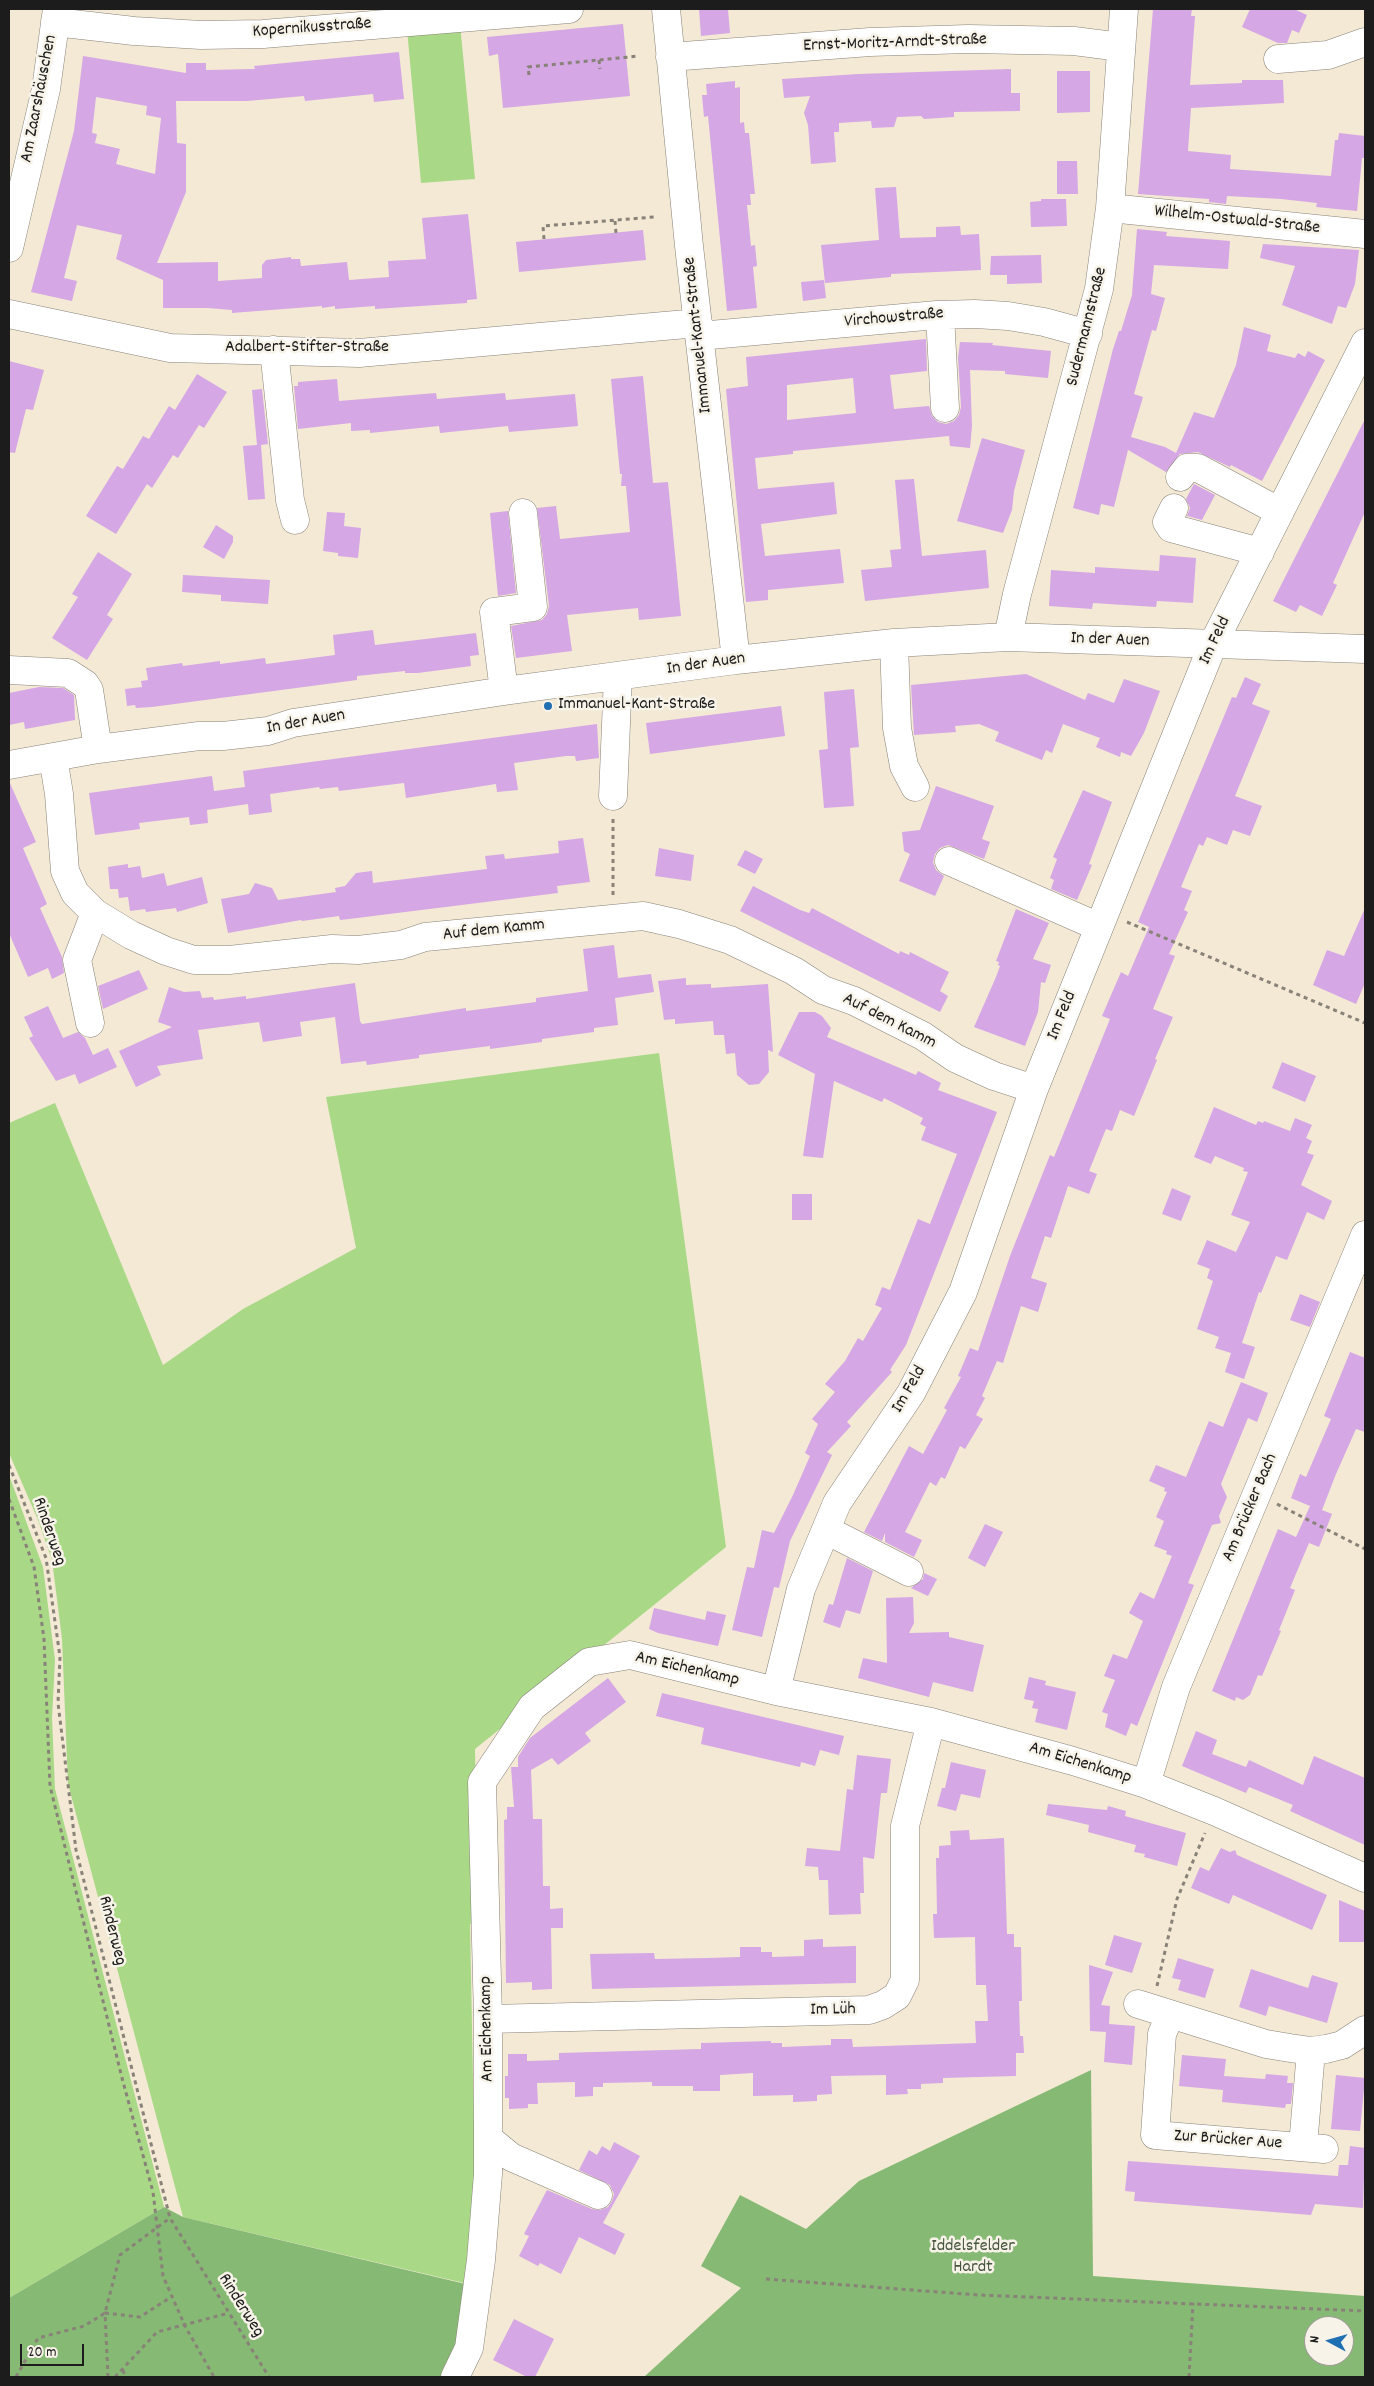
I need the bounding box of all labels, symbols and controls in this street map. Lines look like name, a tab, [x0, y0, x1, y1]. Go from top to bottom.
street label: Kopernikusstraße	[252, 14, 372, 44]
street label: Ernst-Moritz-Arndt-Straße	[803, 30, 987, 58]
street label: Am Zaarshäuschen	[17, 33, 63, 165]
street label: Wilhelm-Ostwald-Straße	[1153, 202, 1321, 240]
street label: Immanuel-Kant-Straße	[680, 256, 718, 414]
street label: Sudermannstraße	[1063, 265, 1113, 389]
street label: Virchowstraße	[843, 304, 945, 334]
street label: Adalbert-Stifter-Straße	[225, 338, 389, 360]
street label: Im Feld	[1195, 613, 1237, 669]
street label: In der Auen	[1070, 629, 1150, 653]
street label: In der Auen	[665, 649, 747, 681]
place label: Immanuel-Kant-Straße	[558, 695, 715, 717]
marker: Immanuel-Kant-Straße	[542, 700, 554, 712]
street label: In der Auen	[265, 706, 347, 740]
street label: Auf dem Kamm	[442, 915, 546, 947]
street label: Im Feld	[1043, 988, 1083, 1044]
street label: Auf dem Kamm	[838, 989, 940, 1055]
street label: Im Feld	[888, 1363, 932, 1417]
street label: Am Brücker Bach	[1219, 1451, 1283, 1565]
street label: Rinderweg	[26, 1495, 70, 1569]
street label: Am Eichenkamp	[633, 1648, 741, 1692]
street label: Am Eichenkamp	[1026, 1738, 1134, 1790]
street label: Rinderweg	[92, 1894, 130, 1968]
street label: Am Eichenkamp	[476, 1976, 500, 2082]
street label: Im Lüh	[810, 2000, 856, 2022]
street label: Zur Brücker Aue	[1173, 2126, 1283, 2156]
park label: Iddelsfelder Hardt	[931, 2237, 1015, 2280]
street label: Rinderweg	[212, 2270, 268, 2342]
north arrow	[1304, 2316, 1354, 2366]
scale bar	[22, 2334, 86, 2366]
text: N	[1305, 2335, 1325, 2344]
text: 20 m	[28, 2342, 56, 2364]

